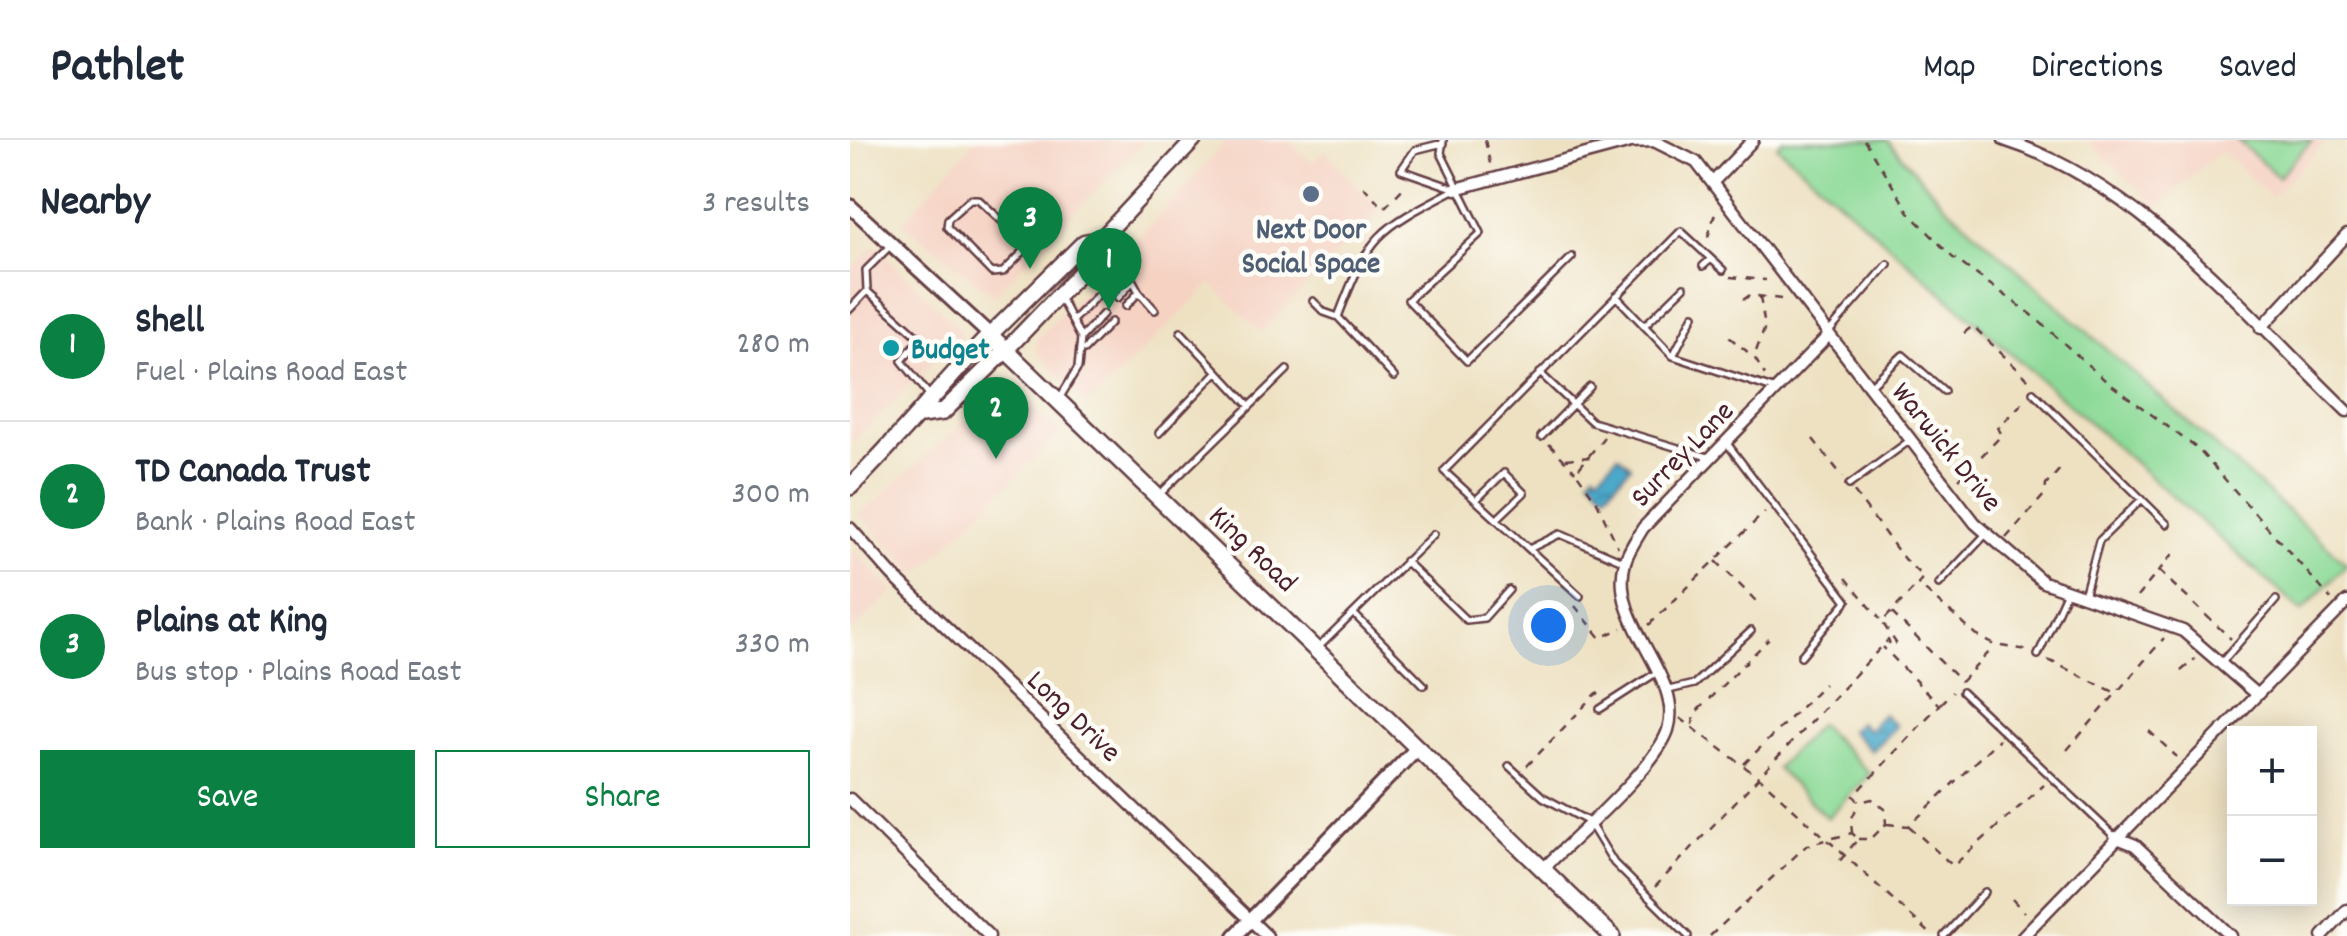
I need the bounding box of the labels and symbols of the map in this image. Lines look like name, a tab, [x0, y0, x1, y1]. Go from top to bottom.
marker: Next Door Social Space	[1300, 183, 1322, 205]
pin: 3	[998, 186, 1062, 269]
place label: Next Door Social Space	[1242, 211, 1380, 288]
pin: 1	[1076, 228, 1142, 310]
place label: Budget	[911, 331, 990, 374]
marker: Budget	[880, 337, 902, 359]
street label: Warwick Drive	[1879, 375, 2010, 523]
pin: 2	[964, 376, 1028, 459]
street label: Surrey Lane	[1622, 393, 1746, 519]
street label: King Road	[1197, 498, 1305, 605]
your location	[1523, 600, 1574, 651]
street label: Long Drive	[1015, 662, 1129, 774]

